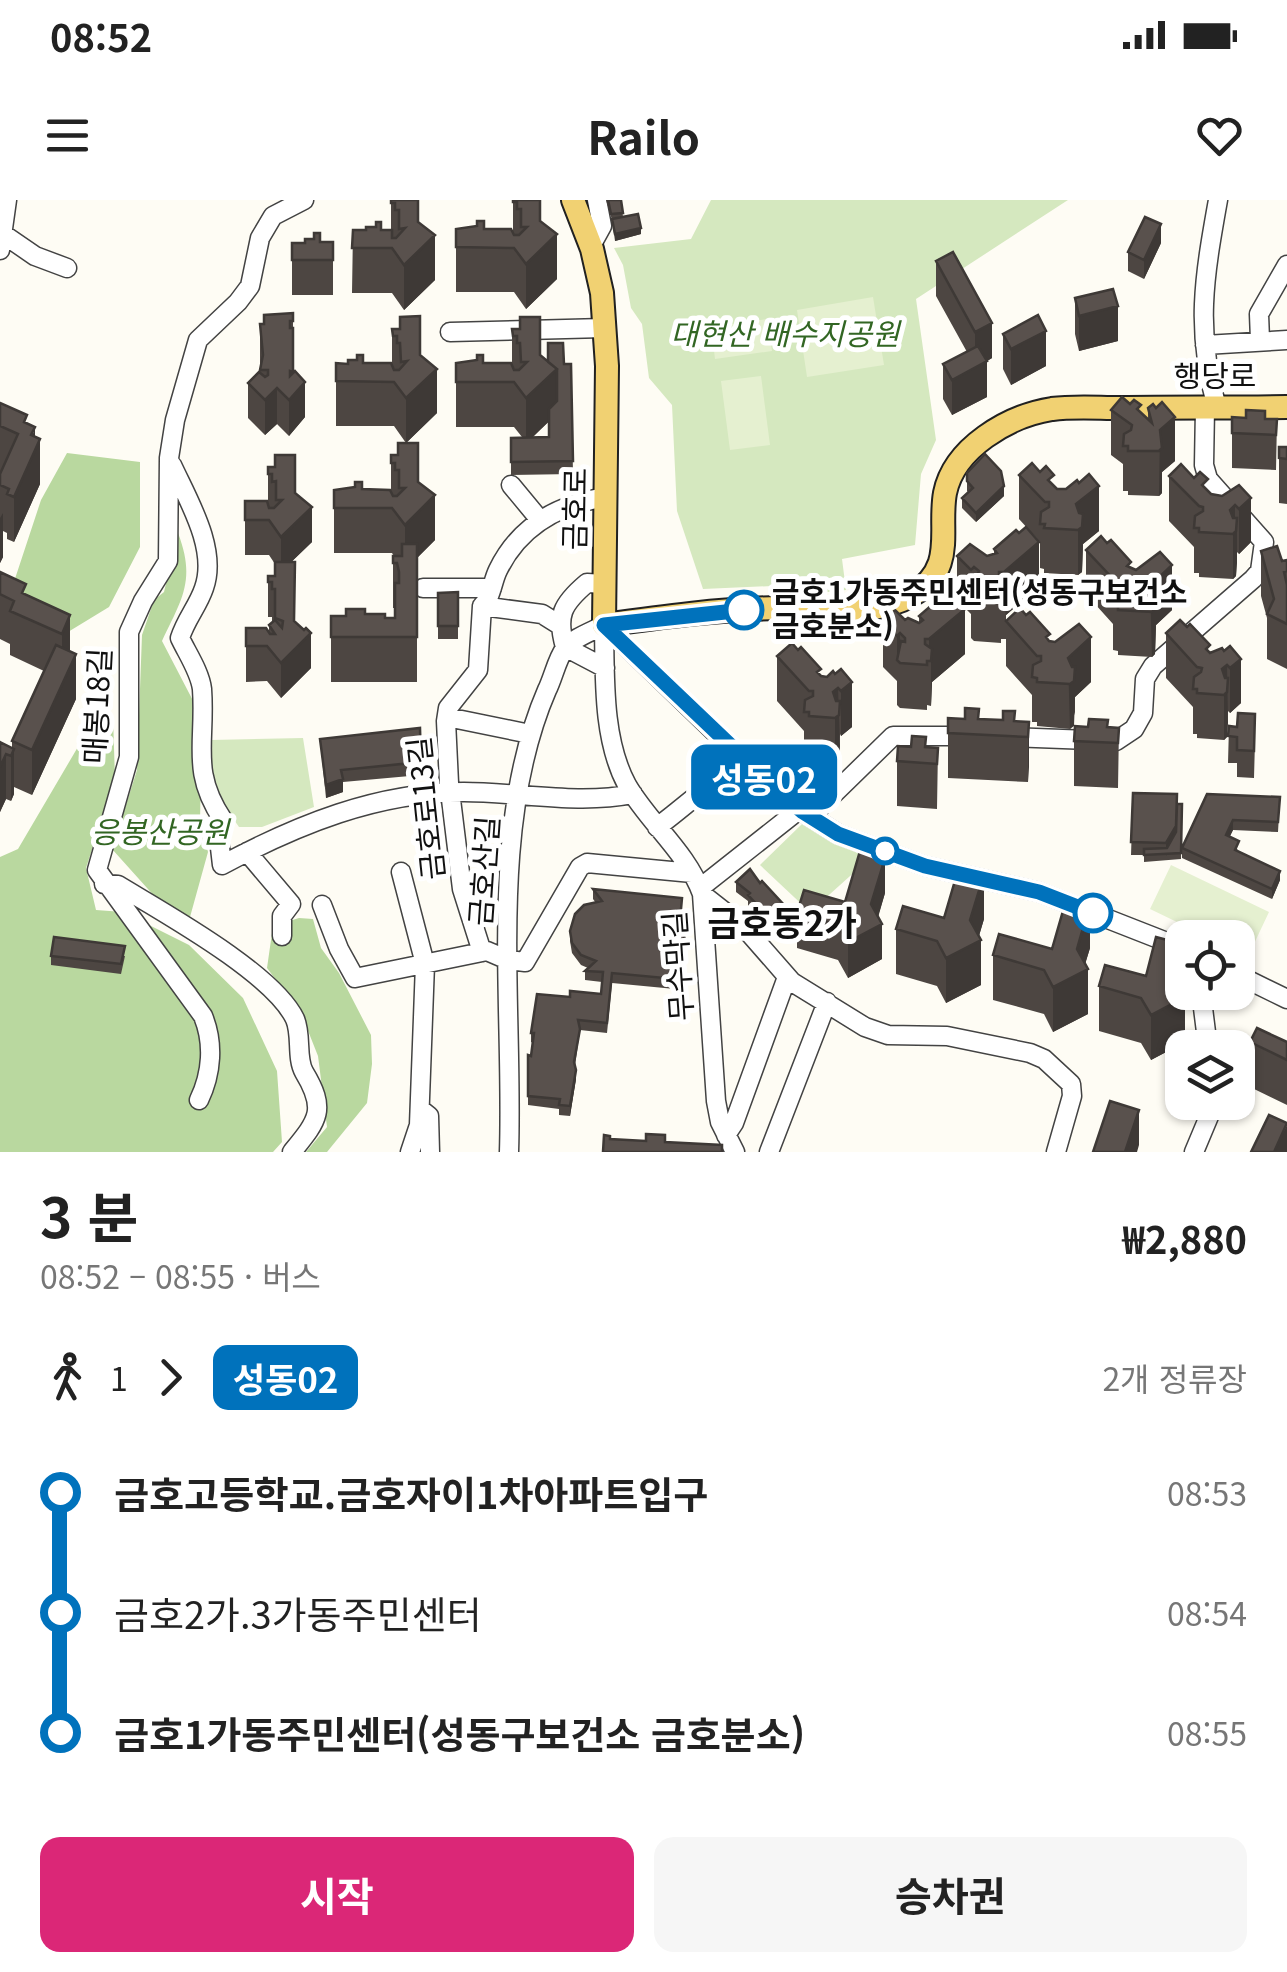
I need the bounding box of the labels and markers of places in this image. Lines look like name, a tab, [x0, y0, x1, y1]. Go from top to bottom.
place label: 금호1가동주민센터(성동구보건소 금호분소)	[772, 568, 1187, 646]
marker: 금호1가동주민센터(성동구보건소 금호분소)	[725, 591, 763, 629]
unlabelled marker	[872, 838, 898, 864]
unlabelled marker	[1074, 894, 1112, 932]

